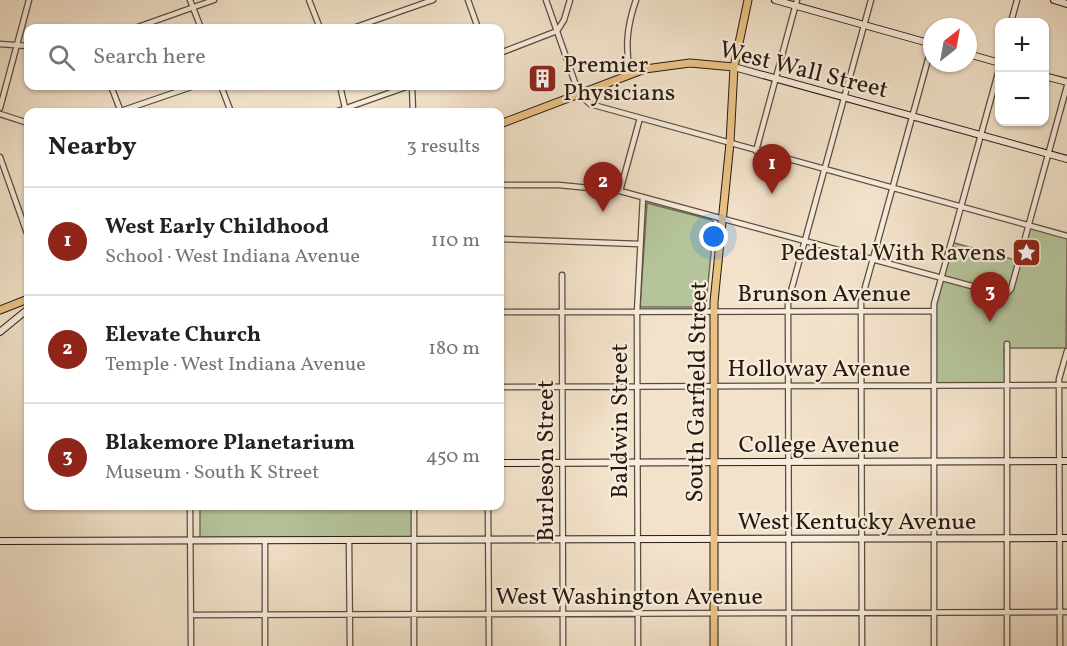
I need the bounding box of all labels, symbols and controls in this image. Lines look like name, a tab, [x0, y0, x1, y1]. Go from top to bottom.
north arrow	[923, 18, 977, 72]
map controls	[995, 18, 1049, 126]
button: +	[995, 18, 1049, 72]
search box	[24, 24, 504, 90]
street label: West Wall Street	[716, 34, 891, 108]
icon: search	[45, 41, 78, 74]
text: Search here	[93, 42, 206, 73]
place label: Premier Physicians	[563, 49, 675, 111]
building icon: Premier Physicians	[526, 62, 558, 94]
button: −	[995, 72, 1049, 126]
text: Nearby	[48, 129, 137, 165]
text: 3 results	[406, 133, 480, 161]
pin: 1	[752, 144, 792, 194]
pin: 2	[584, 162, 622, 212]
text: West Early Childhood	[105, 212, 329, 243]
your location	[699, 222, 728, 251]
text: 1	[63, 227, 72, 255]
text: 110 m	[431, 227, 480, 255]
place icon: Pedestal With Ravens	[1011, 236, 1043, 268]
place label: Pedestal With Ravens	[780, 237, 1006, 271]
text: School · West Indiana Avenue	[105, 243, 360, 271]
pin: 3	[970, 272, 1010, 322]
street label: Brunson Avenue	[737, 278, 911, 312]
street label: South Garfield Street	[679, 281, 717, 503]
text: Elevate Church	[105, 320, 261, 351]
text: 2	[62, 335, 73, 363]
text: 180 m	[428, 335, 480, 363]
street label: Baldwin Street	[604, 343, 638, 499]
text: Temple · West Indiana Avenue	[105, 351, 366, 379]
street label: Holloway Avenue	[728, 353, 910, 387]
street label: Burleson Street	[530, 380, 564, 542]
text: Blakemore Planetarium	[105, 428, 355, 459]
street label: College Avenue	[739, 429, 899, 463]
text: 3	[62, 443, 73, 471]
text: 450 m	[426, 443, 480, 471]
text: Museum · South K Street	[105, 459, 319, 487]
street label: West Kentucky Avenue	[738, 506, 976, 540]
street label: West Washington Avenue	[495, 581, 763, 615]

